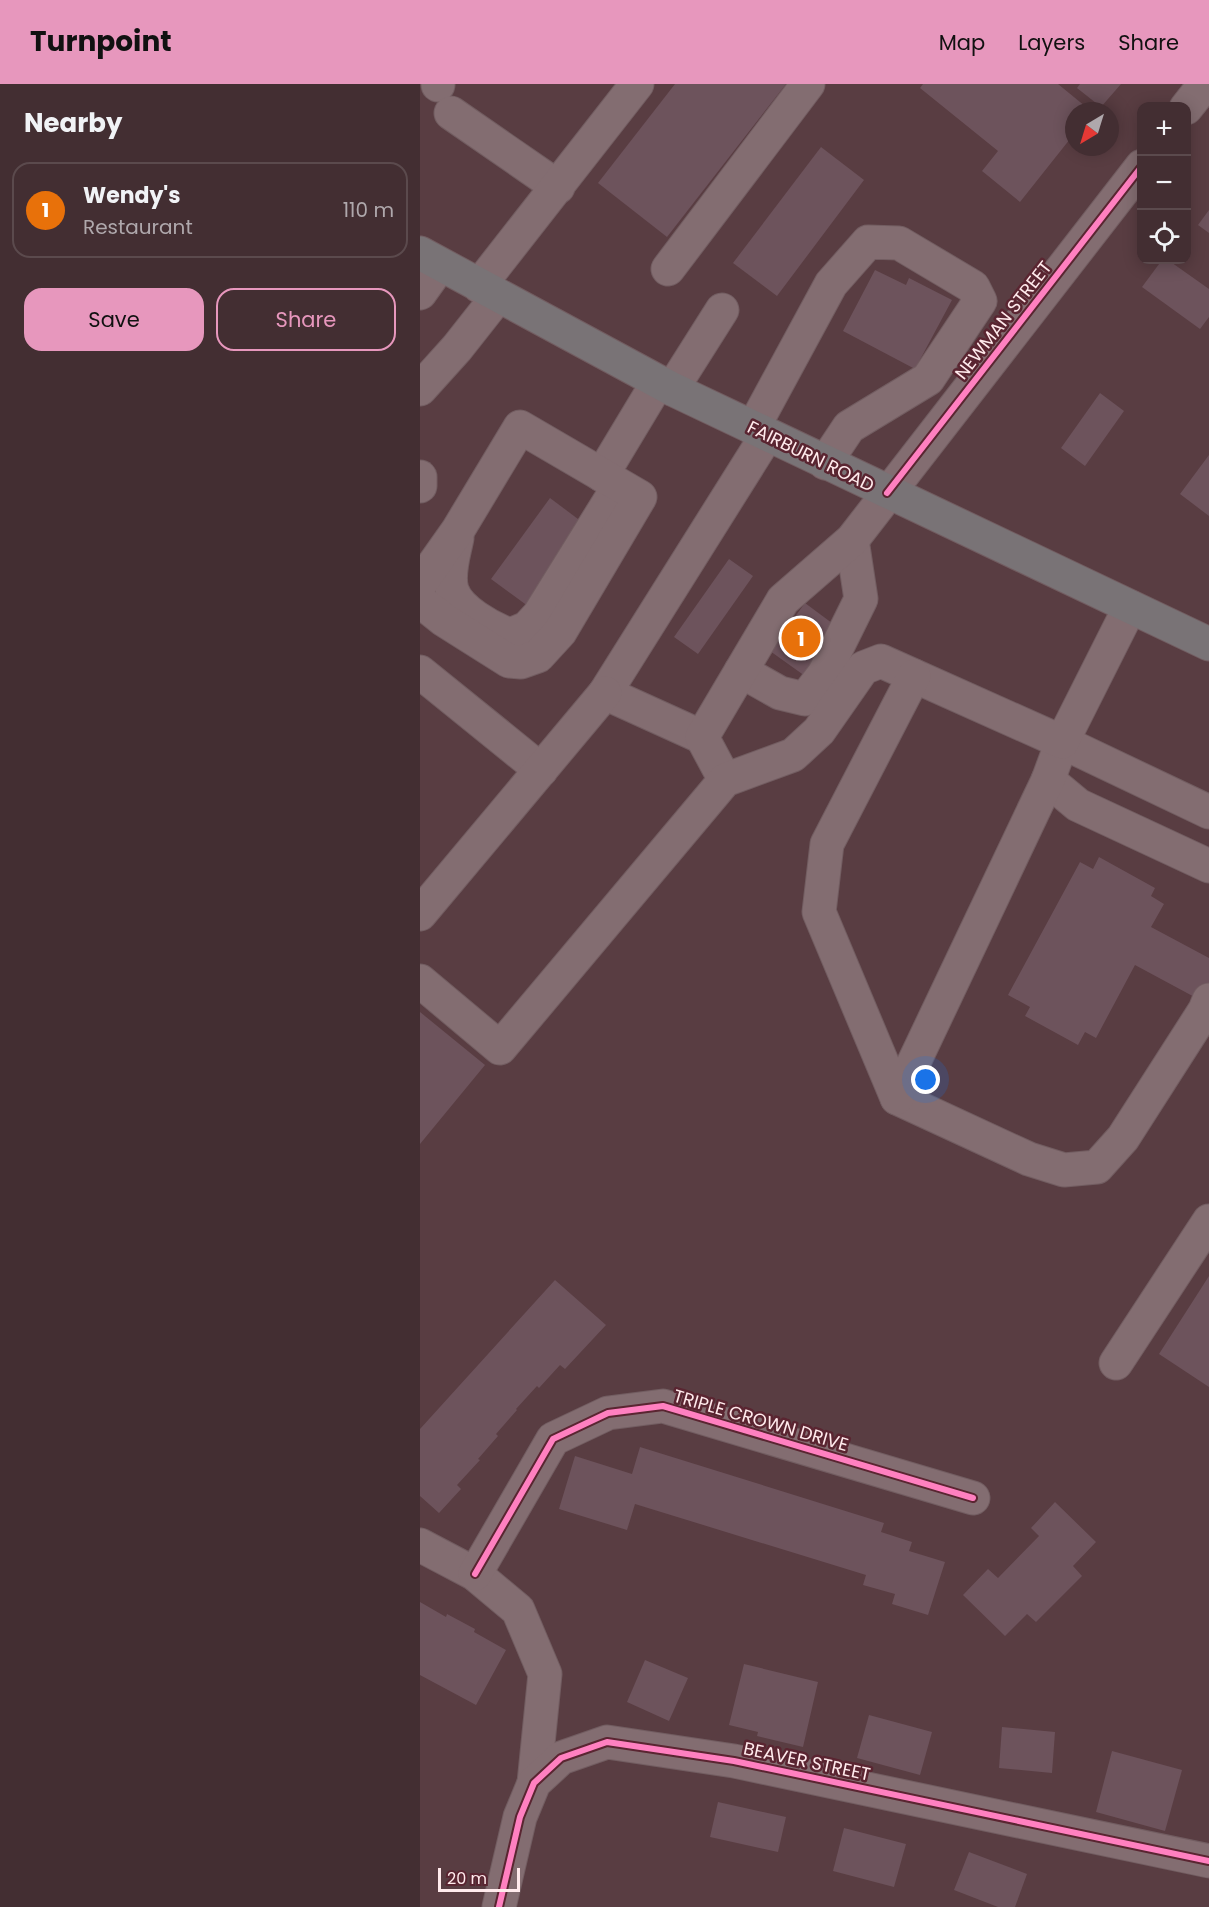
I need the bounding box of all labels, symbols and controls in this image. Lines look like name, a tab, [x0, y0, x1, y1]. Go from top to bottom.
text: Turnpoint	[30, 22, 172, 61]
text: Map	[939, 28, 985, 57]
text: Layers	[1018, 28, 1085, 57]
text: Share	[1118, 28, 1179, 57]
north arrow	[1065, 102, 1119, 156]
map controls	[1137, 102, 1191, 264]
button: +	[1137, 102, 1191, 156]
text: Nearby	[24, 105, 122, 141]
button: −	[1137, 156, 1191, 210]
text: Wendy's	[83, 180, 181, 211]
text: 1	[42, 196, 49, 224]
text: 110 m	[343, 196, 394, 224]
button: locate	[1137, 210, 1191, 264]
text: Restaurant	[83, 213, 193, 241]
street label: NEWMAN STREET	[949, 255, 1057, 384]
button: Save	[24, 288, 204, 351]
button: Share	[216, 288, 396, 351]
street label: FAIRBURN ROAD	[743, 414, 879, 498]
pin: 1	[782, 616, 820, 660]
your location	[911, 1065, 940, 1094]
street label: TRIPLE CROWN DRIVE	[671, 1383, 851, 1457]
street label: BEAVER STREET	[741, 1735, 873, 1787]
scale bar	[438, 1865, 520, 1892]
text: 20 m	[447, 1867, 487, 1890]

